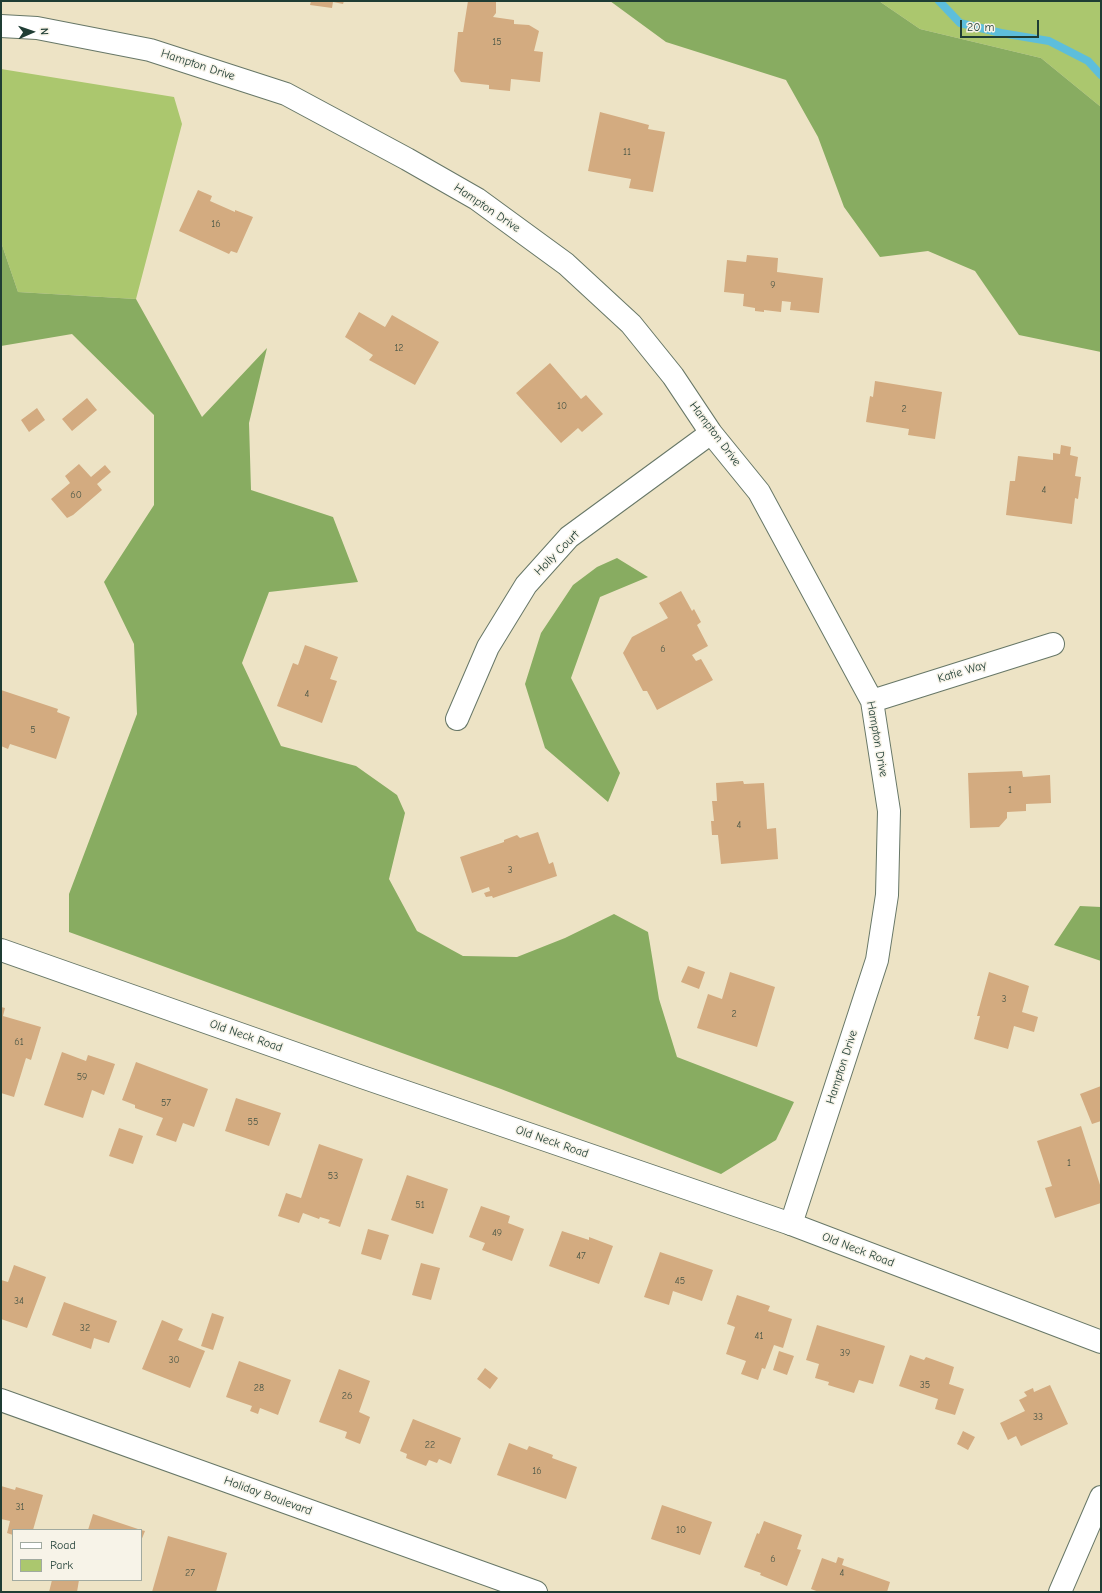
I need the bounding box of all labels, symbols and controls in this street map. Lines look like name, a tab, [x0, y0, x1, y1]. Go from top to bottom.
north arrow	[12, 12, 52, 52]
scale bar	[962, 12, 1041, 38]
text: 20 m	[967, 20, 995, 34]
text: N	[38, 28, 51, 35]
house number: 15	[492, 36, 502, 48]
street label: Hampton Drive	[159, 46, 237, 84]
house number: 11	[623, 146, 631, 158]
street label: Hampton Drive	[451, 181, 523, 235]
house number: 16	[211, 218, 221, 230]
house number: 9	[770, 279, 776, 291]
house number: 12	[394, 342, 404, 354]
street label: Hampton Drive	[686, 399, 744, 469]
house number: 10	[557, 400, 567, 412]
house number: 2	[901, 403, 907, 415]
house number: 4	[1042, 484, 1046, 496]
house number: 60	[70, 489, 82, 501]
street label: Holly Court	[532, 528, 582, 578]
house number: 6	[660, 643, 666, 655]
street label: Katie Way	[936, 658, 988, 686]
house number: 4	[305, 688, 309, 700]
street label: Hampton Drive	[863, 700, 891, 778]
house number: 5	[30, 724, 36, 736]
house number: 1	[1008, 784, 1012, 796]
house number: 4	[737, 819, 741, 831]
house number: 3	[507, 864, 513, 876]
house number: 3	[1001, 993, 1007, 1005]
house number: 2	[731, 1008, 737, 1020]
street label: Old Neck Road	[208, 1017, 284, 1055]
street label: Hampton Drive	[823, 1028, 861, 1106]
house number: 61	[14, 1036, 24, 1048]
house number: 59	[77, 1071, 87, 1083]
house number: 57	[161, 1097, 171, 1109]
house number: 55	[248, 1116, 258, 1128]
street label: Old Neck Road	[514, 1123, 590, 1161]
house number: 1	[1067, 1157, 1071, 1169]
house number: 53	[328, 1170, 338, 1182]
house number: 51	[415, 1199, 425, 1211]
house number: 49	[492, 1227, 502, 1239]
street label: Old Neck Road	[820, 1230, 896, 1270]
house number: 47	[576, 1250, 586, 1262]
house number: 45	[675, 1275, 685, 1287]
house number: 34	[14, 1295, 24, 1307]
house number: 32	[80, 1322, 90, 1334]
house number: 41	[755, 1330, 763, 1342]
house number: 39	[840, 1347, 850, 1359]
house number: 30	[168, 1354, 180, 1366]
house number: 35	[920, 1379, 930, 1391]
house number: 28	[254, 1382, 264, 1394]
house number: 26	[342, 1390, 352, 1402]
house number: 33	[1033, 1411, 1043, 1423]
house number: 22	[425, 1439, 435, 1451]
house number: 16	[532, 1465, 542, 1477]
street label: Holiday Boulevard	[222, 1473, 314, 1519]
house number: 31	[15, 1501, 25, 1513]
house number: 10	[676, 1524, 686, 1536]
legend	[12, 1529, 142, 1581]
text: Road	[50, 1538, 76, 1552]
house number: 6	[770, 1553, 776, 1565]
text: Park	[50, 1558, 73, 1572]
house number: 27	[185, 1567, 195, 1579]
house number: 4	[840, 1567, 844, 1579]

